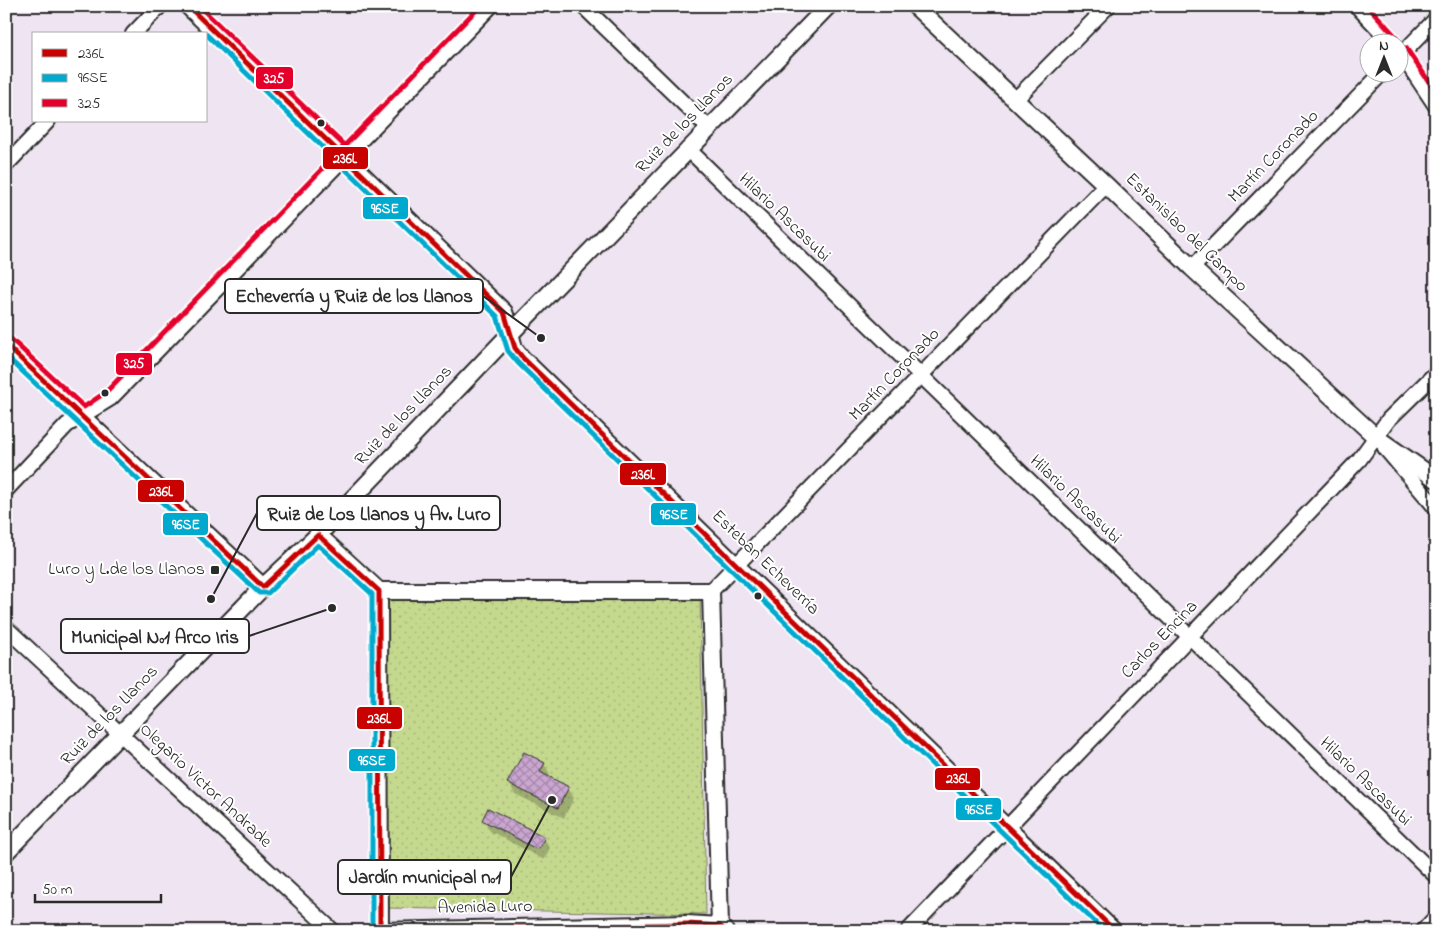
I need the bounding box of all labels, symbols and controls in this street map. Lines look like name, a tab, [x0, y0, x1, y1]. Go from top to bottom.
legend	[32, 32, 208, 122]
north arrow	[1360, 32, 1410, 82]
text: N	[1379, 36, 1389, 57]
text: 236L	[78, 43, 104, 65]
line badge: 325	[255, 66, 294, 90]
text: 96SE	[78, 67, 108, 89]
street label: Ruiz de los Llanos	[630, 68, 740, 180]
text: 325	[263, 69, 284, 90]
text: 325	[78, 93, 101, 115]
street label: Martín Coronado	[1223, 104, 1325, 210]
unlabelled marker	[316, 118, 326, 128]
line badge: 236L	[322, 146, 369, 170]
text: 236L	[332, 149, 358, 170]
street label: Hilario Ascasubi	[732, 167, 836, 269]
street label: Estanislao del Campo	[1119, 167, 1253, 299]
line badge: 96SE	[362, 196, 409, 220]
text: 96SE	[370, 199, 399, 220]
callout: Echeverría y Ruiz de los Llanos	[225, 279, 483, 313]
text: Echeverría y Ruiz de los Llanos	[235, 284, 473, 313]
street label: Martín Coronado	[844, 322, 946, 428]
line badge: 325	[115, 352, 153, 376]
text: 325	[123, 354, 144, 375]
street label: Ruiz de los Llanos	[349, 360, 459, 472]
unlabelled marker	[100, 388, 110, 398]
street label: Hilario Ascasubi	[1023, 449, 1127, 551]
line badge: 236L	[619, 462, 667, 486]
text: 236L	[630, 465, 656, 486]
line badge: 236L	[137, 479, 185, 503]
text: 236L	[148, 482, 174, 503]
callout: Ruiz de Los Llanos y Av. Luro	[257, 496, 500, 530]
text: Ruiz de Los Llanos y Av. Luro	[267, 502, 491, 531]
line badge: 96SE	[650, 502, 697, 526]
street label: Esteban Echeverría	[705, 504, 825, 622]
text: 96SE	[659, 505, 688, 526]
line badge: 96SE	[162, 512, 209, 536]
text: 96SE	[171, 515, 200, 536]
place label: Luro y L.de los Llanos	[48, 557, 205, 583]
marker: Luro y L.de los Llanos	[209, 564, 221, 576]
unlabelled marker	[753, 591, 763, 601]
street label: Carlos Encina	[1116, 595, 1204, 685]
callout: Municipal Nº1 Arco Iris	[61, 619, 249, 653]
text: Municipal Nº1 Arco Iris	[71, 625, 239, 652]
street label: Ruiz de los Llanos	[55, 660, 165, 772]
line badge: 236L	[356, 706, 403, 730]
text: 236L	[366, 709, 392, 730]
street label: Olegario Victor Andrade	[132, 717, 278, 856]
street label: Hilario Ascasubi	[1313, 731, 1417, 833]
line badge: 96SE	[348, 748, 396, 772]
text: 96SE	[357, 751, 386, 772]
line badge: 236L	[934, 767, 981, 791]
text: 236L	[945, 769, 971, 790]
line badge: 96SE	[955, 797, 1002, 821]
text: 96SE	[964, 800, 993, 821]
callout: Jardín municipal nº1	[338, 860, 511, 894]
text: Jardín municipal nº1	[349, 865, 501, 892]
scale bar	[35, 872, 161, 904]
text: 50 m	[42, 879, 73, 901]
street label: Avenida Luro	[437, 894, 533, 922]

